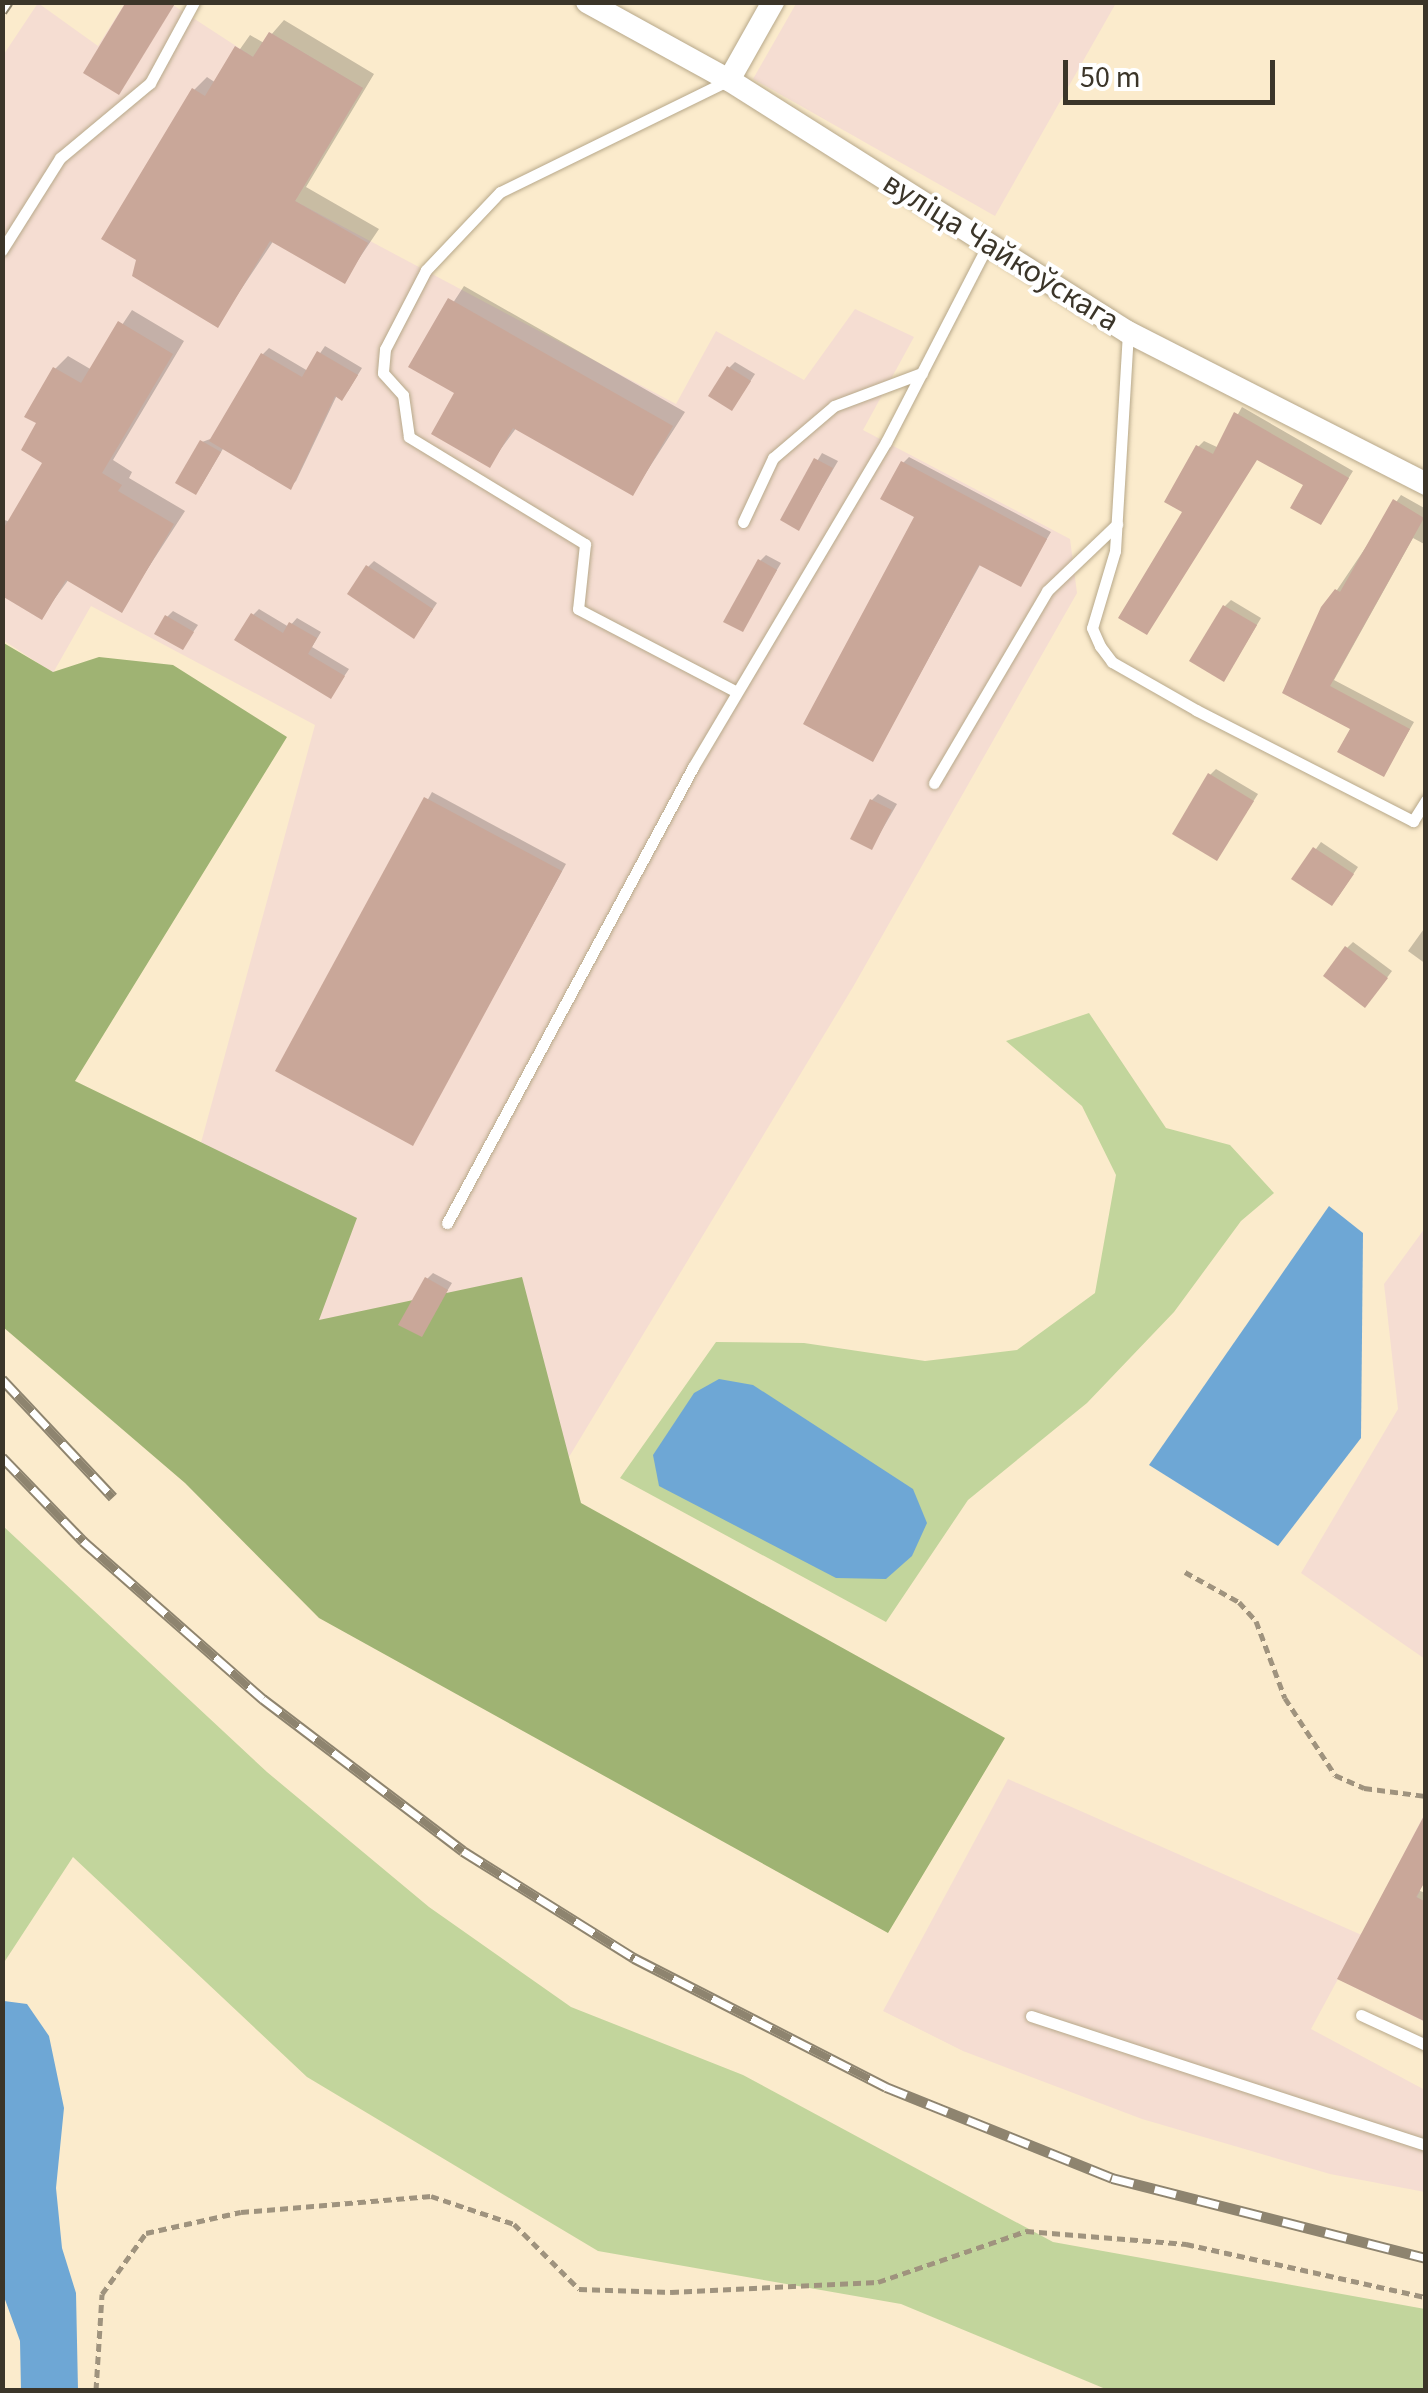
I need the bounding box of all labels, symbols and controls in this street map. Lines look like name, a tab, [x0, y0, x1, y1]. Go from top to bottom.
scale bar	[1068, 40, 1280, 102]
text: 50 m	[1080, 56, 1141, 99]
street label: вуліца Чайкоўскага	[876, 164, 1126, 340]

